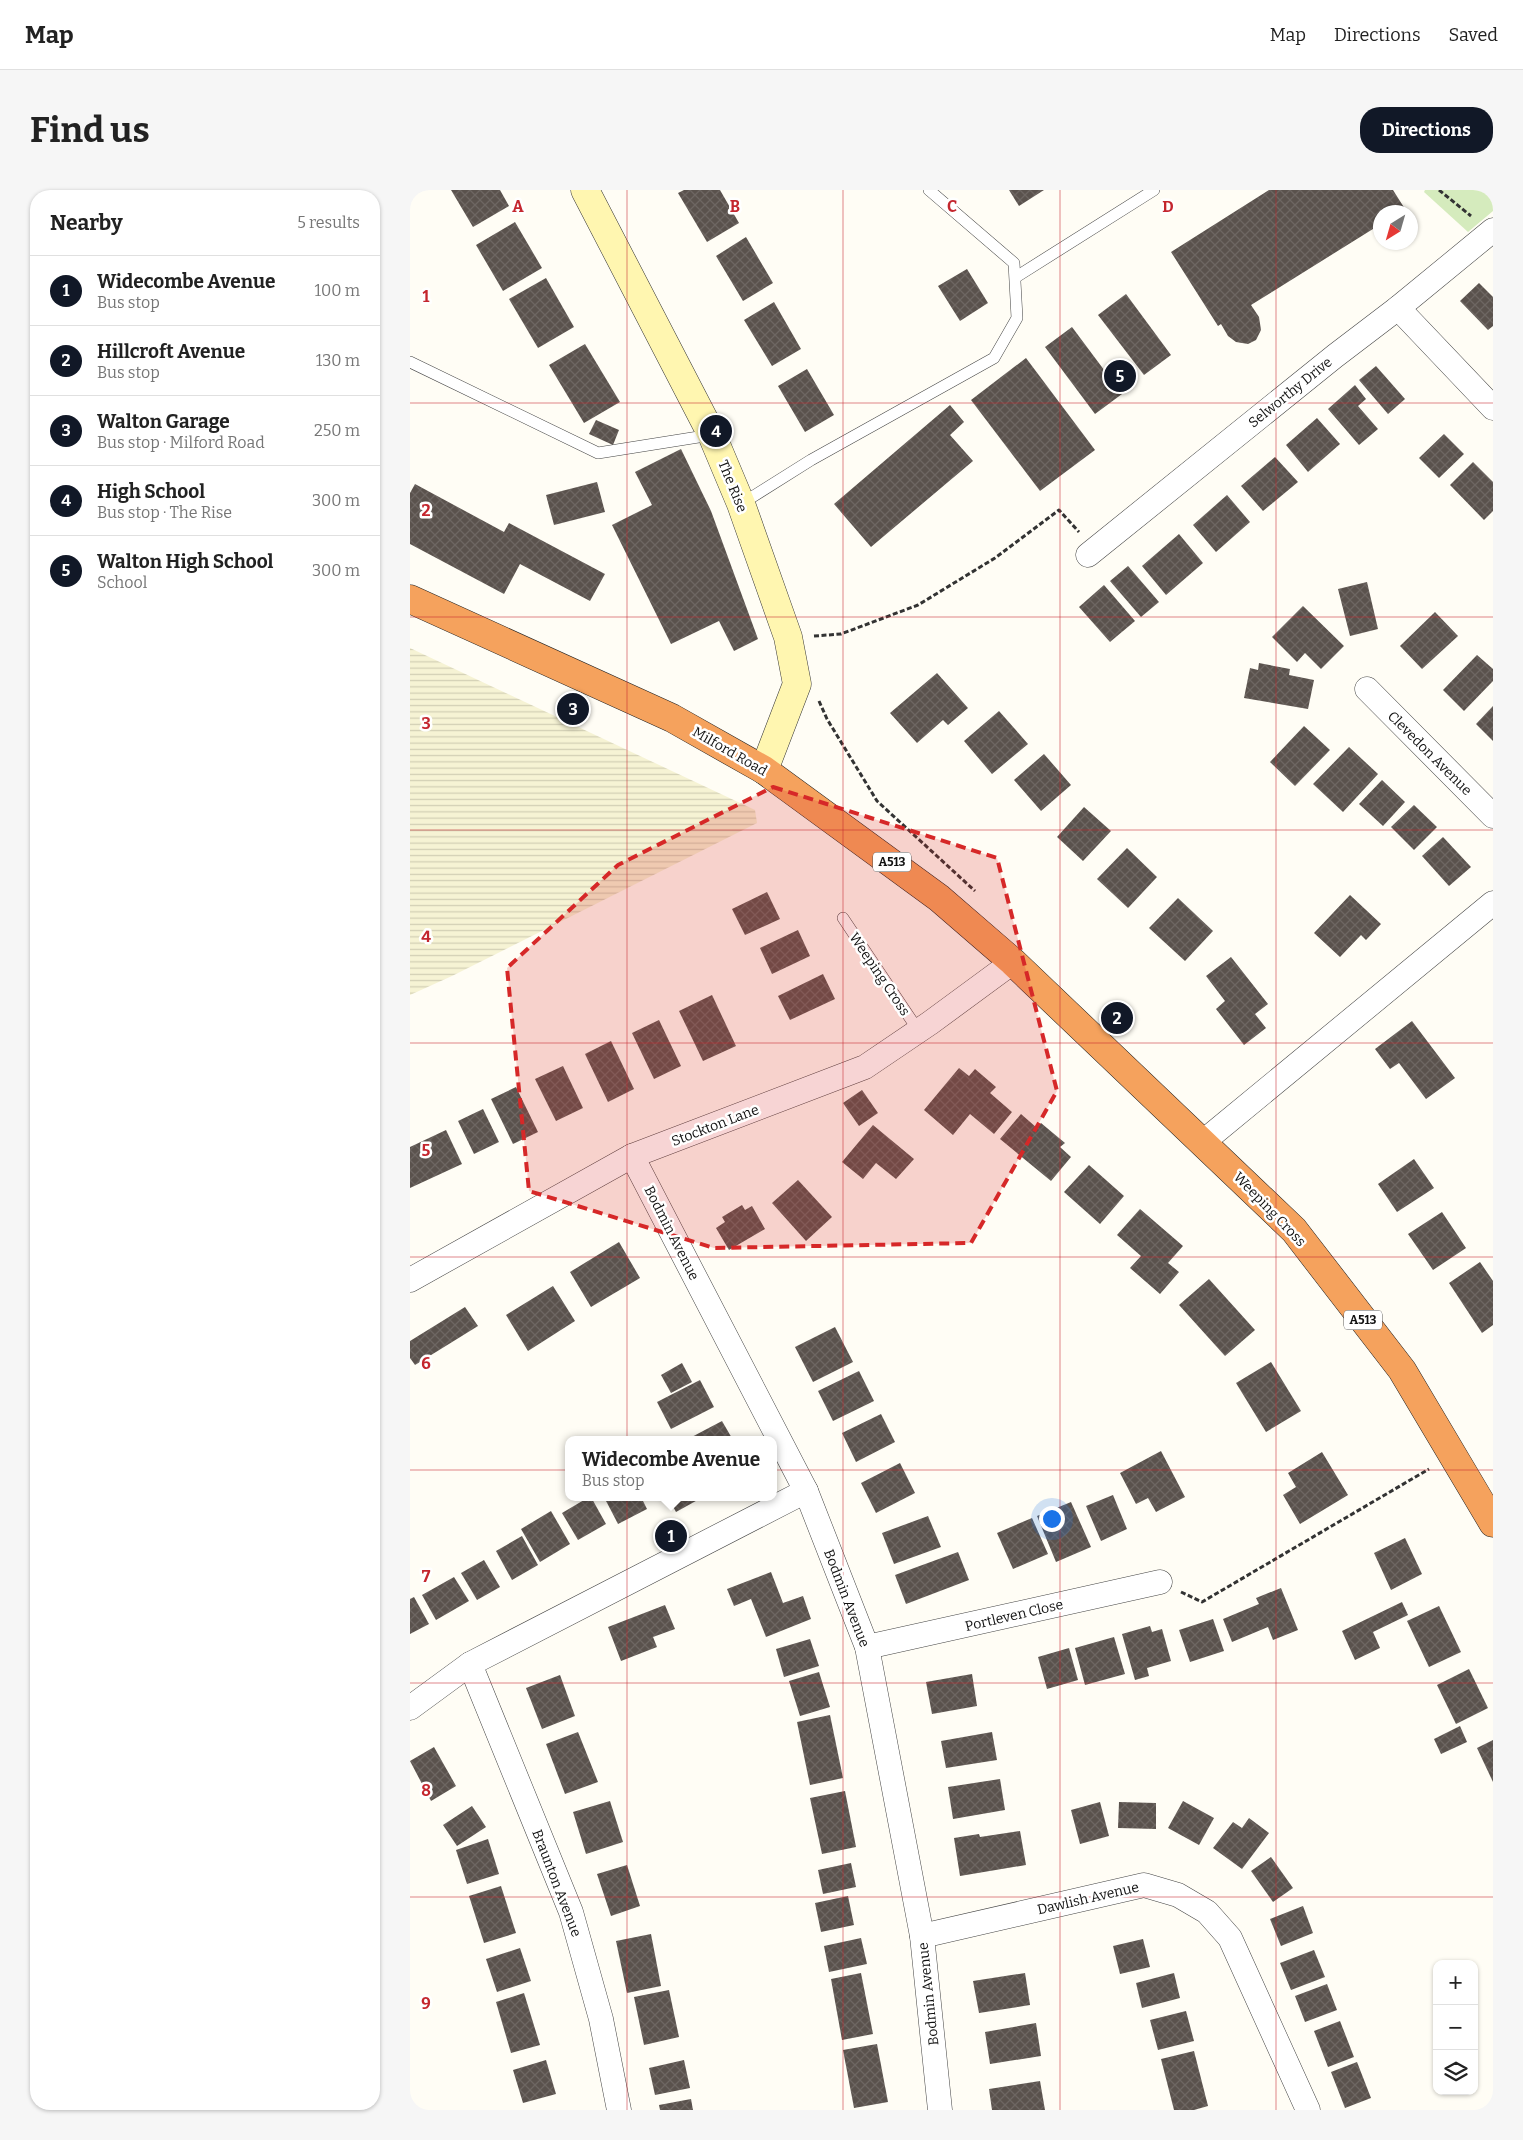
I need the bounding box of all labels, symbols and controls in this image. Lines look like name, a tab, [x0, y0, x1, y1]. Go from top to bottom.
text: Map	[25, 21, 74, 49]
text: Map	[1270, 24, 1306, 46]
text: Directions	[1334, 24, 1421, 46]
text: Saved	[1449, 24, 1498, 46]
button: Directions	[1360, 107, 1493, 153]
text: Find us	[30, 109, 150, 151]
text: A	[512, 197, 524, 216]
text: B	[730, 197, 740, 216]
text: C	[947, 197, 957, 216]
text: D	[1162, 197, 1174, 216]
north arrow	[1373, 205, 1418, 250]
text: Nearby	[50, 210, 123, 236]
text: 5 results	[297, 213, 360, 232]
text: Widecombe Avenue	[97, 270, 275, 293]
text: 1	[63, 281, 69, 300]
text: 100 m	[315, 281, 360, 300]
text: 1	[423, 287, 430, 306]
text: Bus stop	[97, 293, 160, 312]
text: Hillcroft Avenue	[97, 340, 245, 363]
text: 2	[61, 351, 71, 370]
text: 130 m	[316, 351, 360, 370]
street label: Selworthy Drive	[1245, 353, 1336, 431]
pin: 5	[1104, 357, 1136, 395]
text: Bus stop	[97, 363, 160, 382]
text: Walton Garage	[97, 410, 230, 433]
pin: 4	[700, 412, 732, 450]
text: 3	[61, 421, 71, 440]
text: 250 m	[314, 421, 360, 440]
text: Bus stop · Milford Road	[97, 433, 265, 452]
street label: The Rise	[714, 458, 751, 515]
text: High School	[97, 480, 205, 503]
text: 4	[61, 491, 71, 510]
text: 300 m	[312, 491, 360, 510]
text: 2	[421, 501, 431, 520]
text: Bus stop · The Rise	[97, 503, 232, 522]
text: Walton High School	[97, 550, 274, 573]
text: 5	[62, 561, 70, 580]
text: 300 m	[312, 561, 360, 580]
text: School	[97, 573, 147, 592]
pin: 3	[557, 690, 589, 728]
street label: Clevedon Avenue	[1384, 708, 1475, 799]
text: 3	[421, 714, 431, 733]
street label: Milford Road	[689, 723, 770, 780]
road number: A513	[873, 852, 911, 872]
text: 4	[421, 927, 431, 946]
street label: Weeping Cross	[846, 929, 914, 1019]
pin: 2	[1101, 999, 1133, 1037]
street label: Stockton Lane	[669, 1101, 761, 1150]
text: 5	[422, 1141, 431, 1160]
street label: Weeping Cross	[1230, 1169, 1309, 1250]
street label: Bodmin Avenue	[640, 1183, 703, 1283]
road number: A513	[1344, 1310, 1382, 1330]
text: 6	[421, 1354, 431, 1373]
popup	[565, 1436, 777, 1501]
text: Widecombe Avenue	[582, 1448, 760, 1471]
text: Bus stop	[582, 1471, 645, 1490]
your location	[1039, 1506, 1065, 1532]
pin: 1	[655, 1517, 687, 1555]
street label: Bodmin Avenue	[820, 1547, 873, 1650]
text: 7	[422, 1567, 431, 1586]
street label: Portleven Close	[963, 1596, 1065, 1635]
text: 8	[421, 1781, 431, 1800]
street label: Braunton Avenue	[528, 1827, 585, 1939]
street label: Dawlish Avenue	[1036, 1879, 1141, 1918]
street label: Bodmin Avenue	[915, 1942, 942, 2046]
map controls	[1433, 1960, 1478, 2095]
button: +	[1433, 1960, 1478, 2005]
text: 9	[421, 1994, 431, 2013]
button: −	[1433, 2005, 1478, 2050]
button: layers	[1433, 2050, 1478, 2095]

